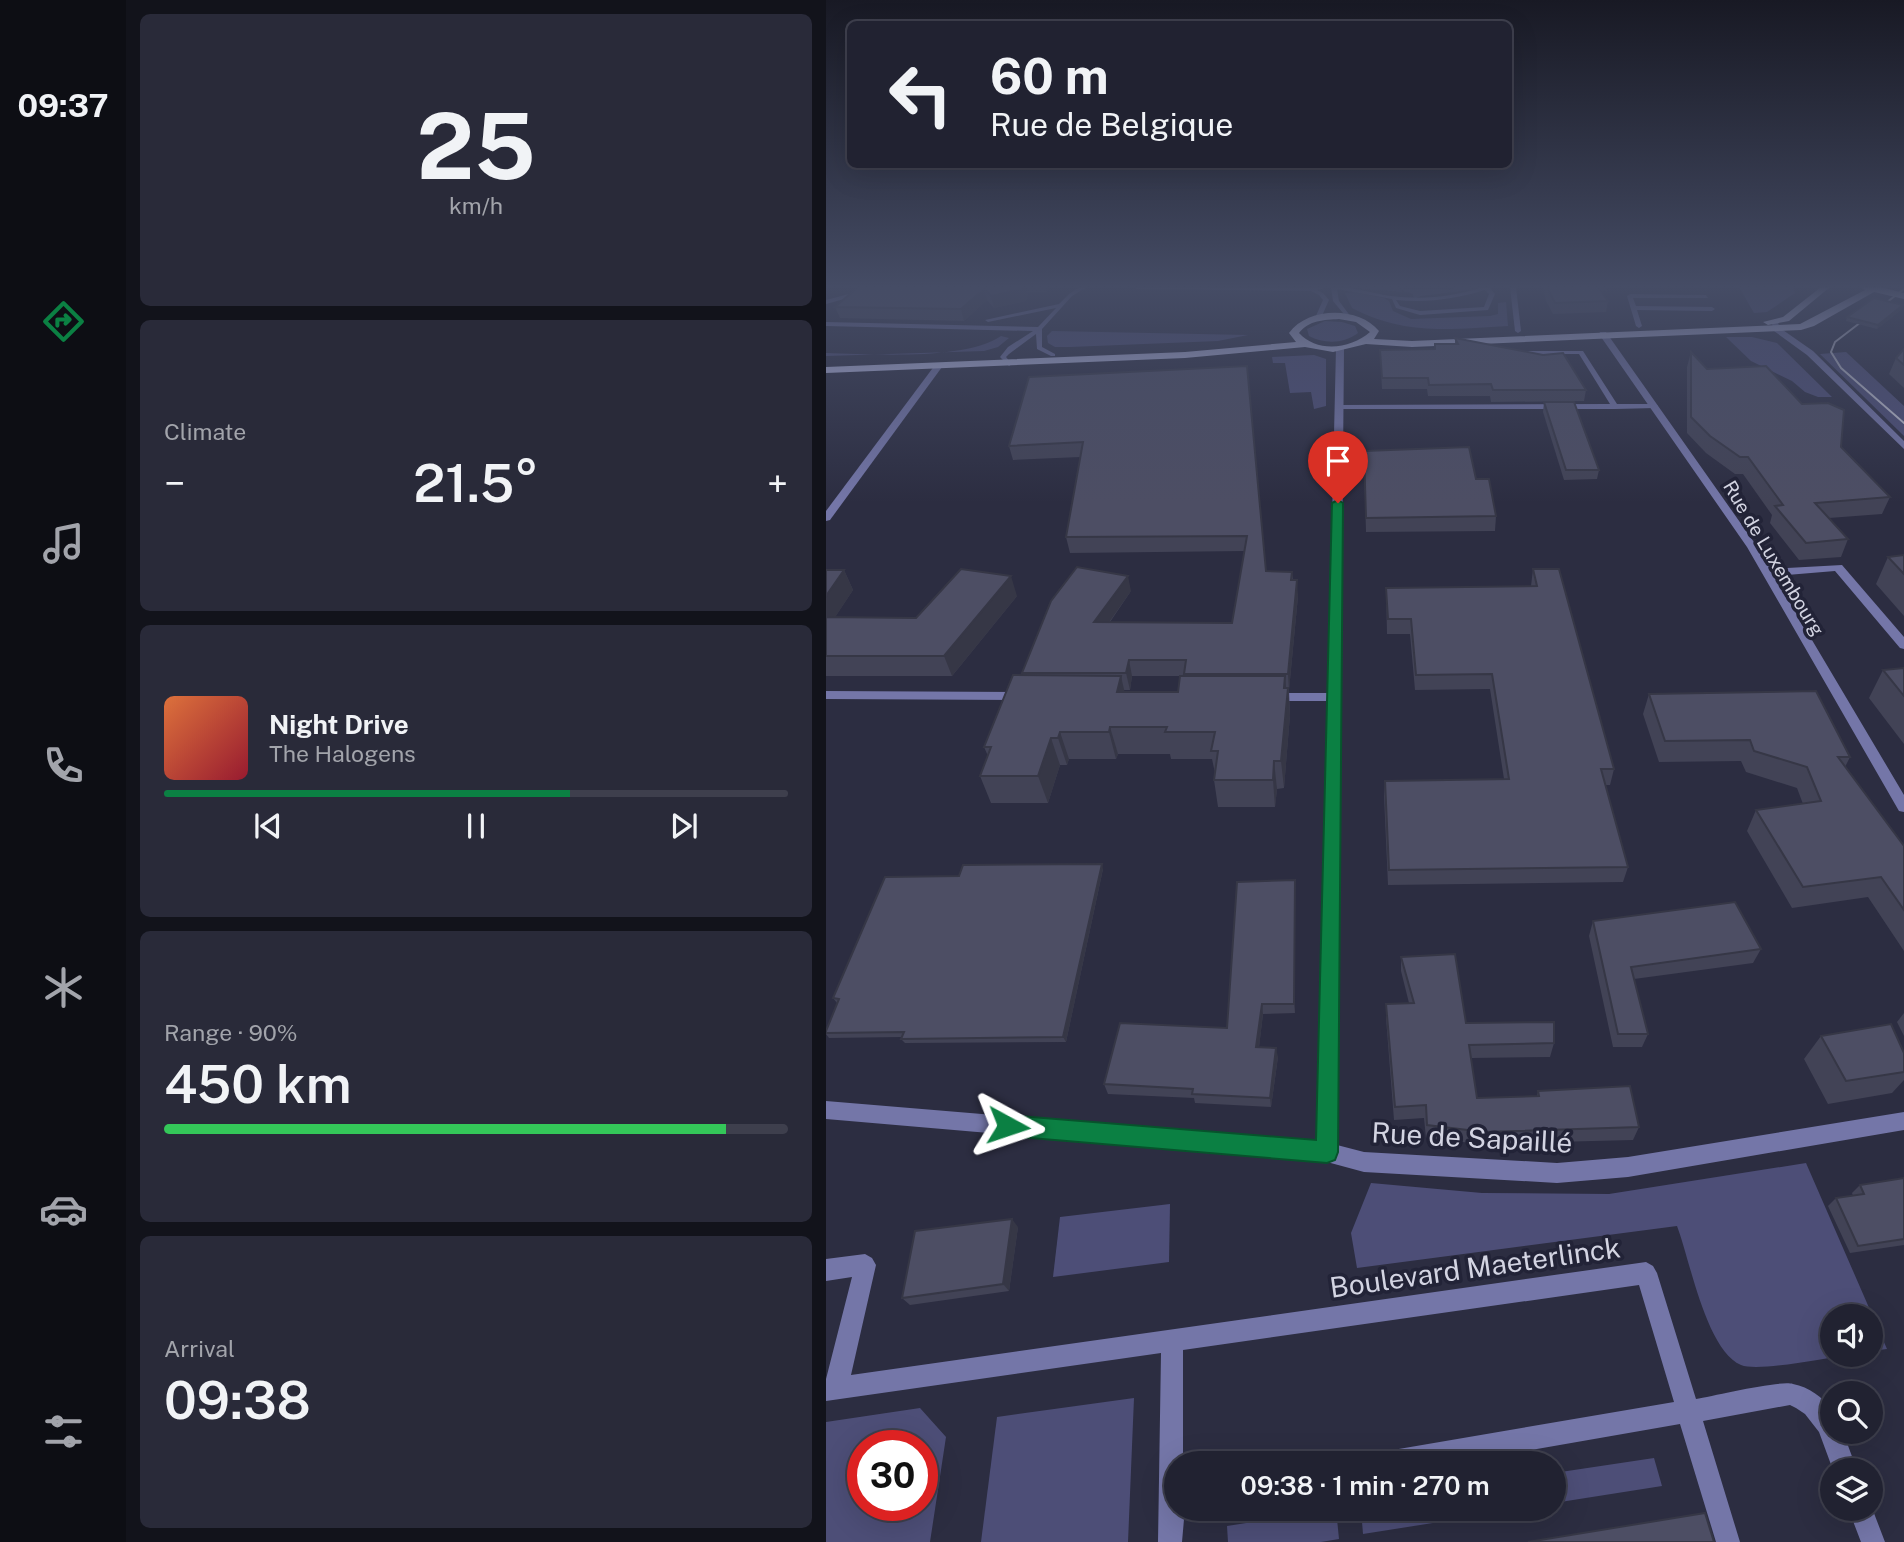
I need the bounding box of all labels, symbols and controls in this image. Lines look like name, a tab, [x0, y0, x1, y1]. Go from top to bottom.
text: 60 m	[990, 47, 1109, 105]
icon: left	[875, 49, 966, 140]
text: 09:37	[17, 87, 109, 124]
text: 25	[416, 93, 536, 199]
text: Rue de Belgique	[990, 106, 1233, 143]
text: km/h	[449, 192, 503, 219]
icon: directions	[39, 297, 88, 346]
text: Climate	[164, 418, 246, 445]
pin	[1308, 431, 1368, 503]
icon: arrive	[1319, 442, 1357, 480]
text: 21.5°	[413, 453, 539, 514]
text: −	[164, 461, 185, 506]
text: +	[767, 461, 788, 506]
street label: Rue de Luxembourg	[1719, 476, 1829, 640]
icon: music	[39, 519, 88, 568]
text: Night Drive	[269, 709, 409, 740]
text: The Halogens	[269, 740, 416, 767]
icon: phone	[39, 741, 88, 790]
icon: previous	[249, 807, 287, 845]
icon: pause	[457, 807, 495, 845]
icon: next	[665, 807, 703, 845]
icon: climate	[39, 963, 88, 1012]
text: Range · 90%	[164, 1019, 298, 1046]
text: 450 km	[164, 1054, 352, 1115]
position arrow	[971, 1089, 1045, 1163]
street label: Rue de Sapaillé	[1371, 1115, 1573, 1159]
icon: car	[39, 1185, 88, 1234]
street label: Boulevard Maeterlinck	[1328, 1230, 1622, 1304]
map controls	[1820, 1304, 1883, 1521]
button: sound	[1820, 1304, 1883, 1367]
text: Arrival	[164, 1335, 235, 1362]
text: 09:38	[164, 1370, 311, 1431]
button: search	[1820, 1381, 1883, 1444]
icon: filters	[39, 1407, 88, 1456]
speed limit sign: 30	[847, 1430, 938, 1521]
button: layers	[1820, 1458, 1883, 1521]
text: 09:38 · 1 min · 270 m	[1240, 1470, 1490, 1501]

